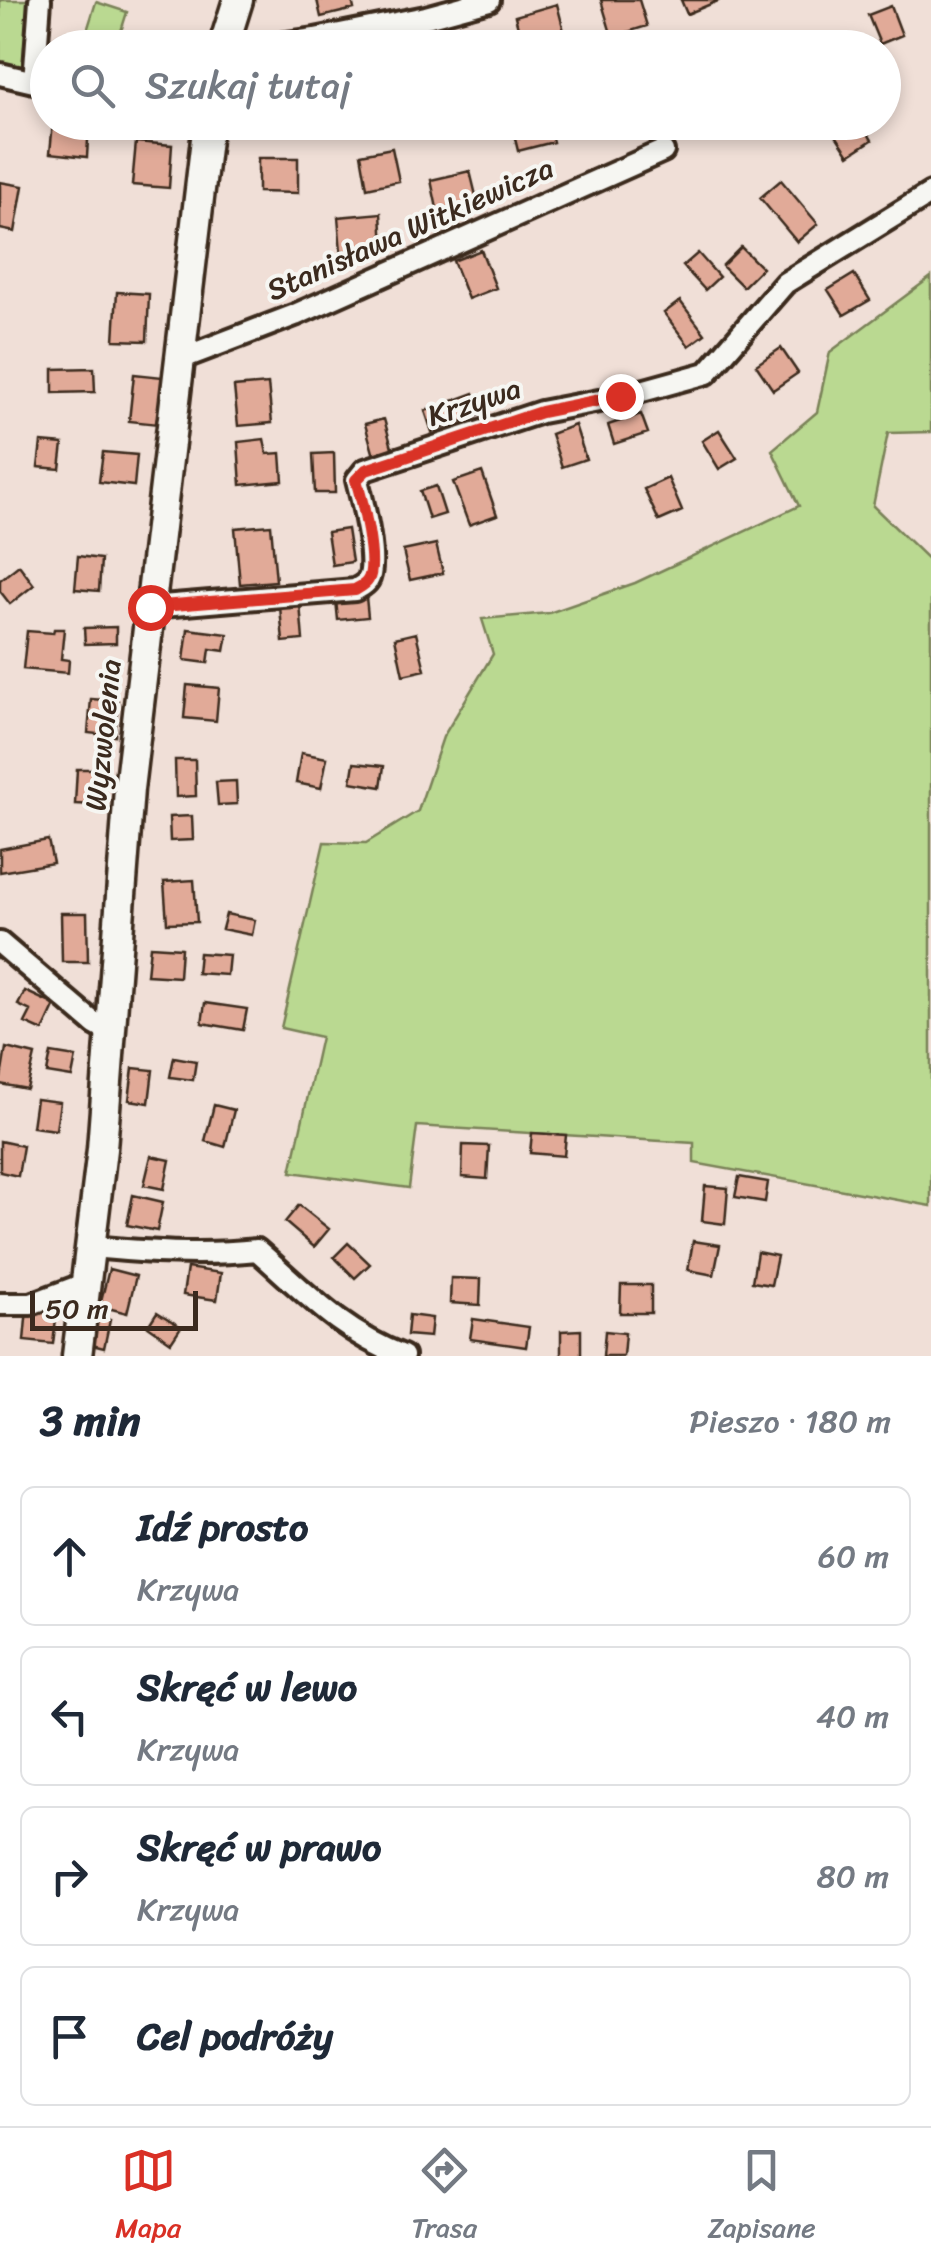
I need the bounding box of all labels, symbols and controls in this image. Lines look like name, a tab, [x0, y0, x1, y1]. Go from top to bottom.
search box	[30, 30, 901, 140]
text: Szukaj tutaj	[145, 52, 351, 119]
icon: search	[65, 58, 120, 113]
street label: Stanisława Witkiewicza	[258, 141, 562, 317]
street label: Krzywa	[420, 361, 528, 443]
route end	[598, 374, 644, 420]
route start	[128, 585, 174, 631]
street label: Wyzwolenia	[68, 656, 138, 814]
text: 50 m	[45, 1284, 109, 1333]
scale bar	[30, 1286, 198, 1330]
text: 3 min	[40, 1384, 140, 1458]
text: Pieszo · 180 m	[689, 1393, 891, 1450]
text: Idź prosto	[137, 1494, 308, 1561]
text: 60 m	[818, 1528, 889, 1585]
icon: ahead	[42, 1529, 97, 1584]
text: Krzywa	[137, 1561, 239, 1618]
text: Skręć w lewo	[137, 1654, 357, 1721]
text: 40 m	[816, 1688, 889, 1745]
icon: left	[42, 1689, 97, 1744]
text: Krzywa	[137, 1721, 239, 1778]
text: Skręć w prawo	[137, 1814, 381, 1881]
text: 80 m	[817, 1848, 889, 1905]
icon: right	[42, 1849, 97, 1904]
text: Krzywa	[137, 1881, 239, 1938]
text: Cel podróży	[137, 2003, 333, 2070]
icon: arrive	[42, 2009, 97, 2064]
tab: Mapa	[115, 2143, 181, 2252]
tab: Trasa	[411, 2143, 477, 2252]
tab: Zapisane	[707, 2143, 816, 2252]

